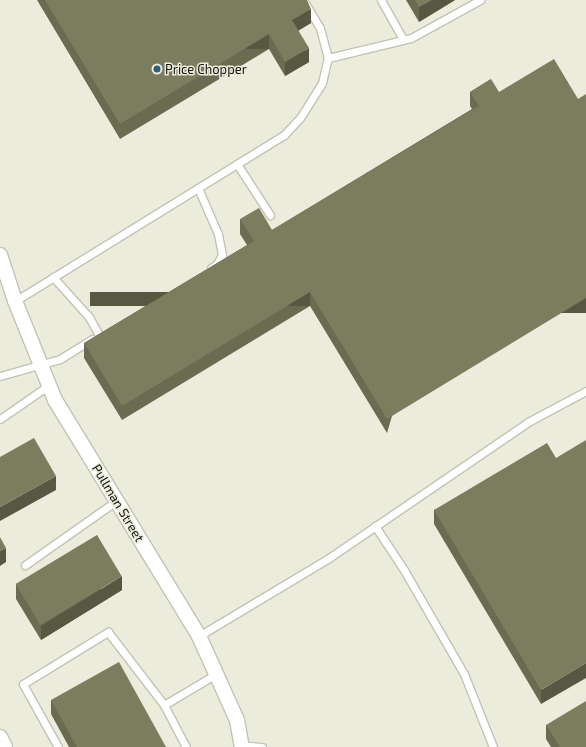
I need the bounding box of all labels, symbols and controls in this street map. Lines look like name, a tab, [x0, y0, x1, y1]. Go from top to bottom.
place label: Price Chopper	[165, 61, 247, 77]
marker: Price Chopper	[152, 64, 162, 74]
street label: Pullman Street	[89, 461, 147, 545]

